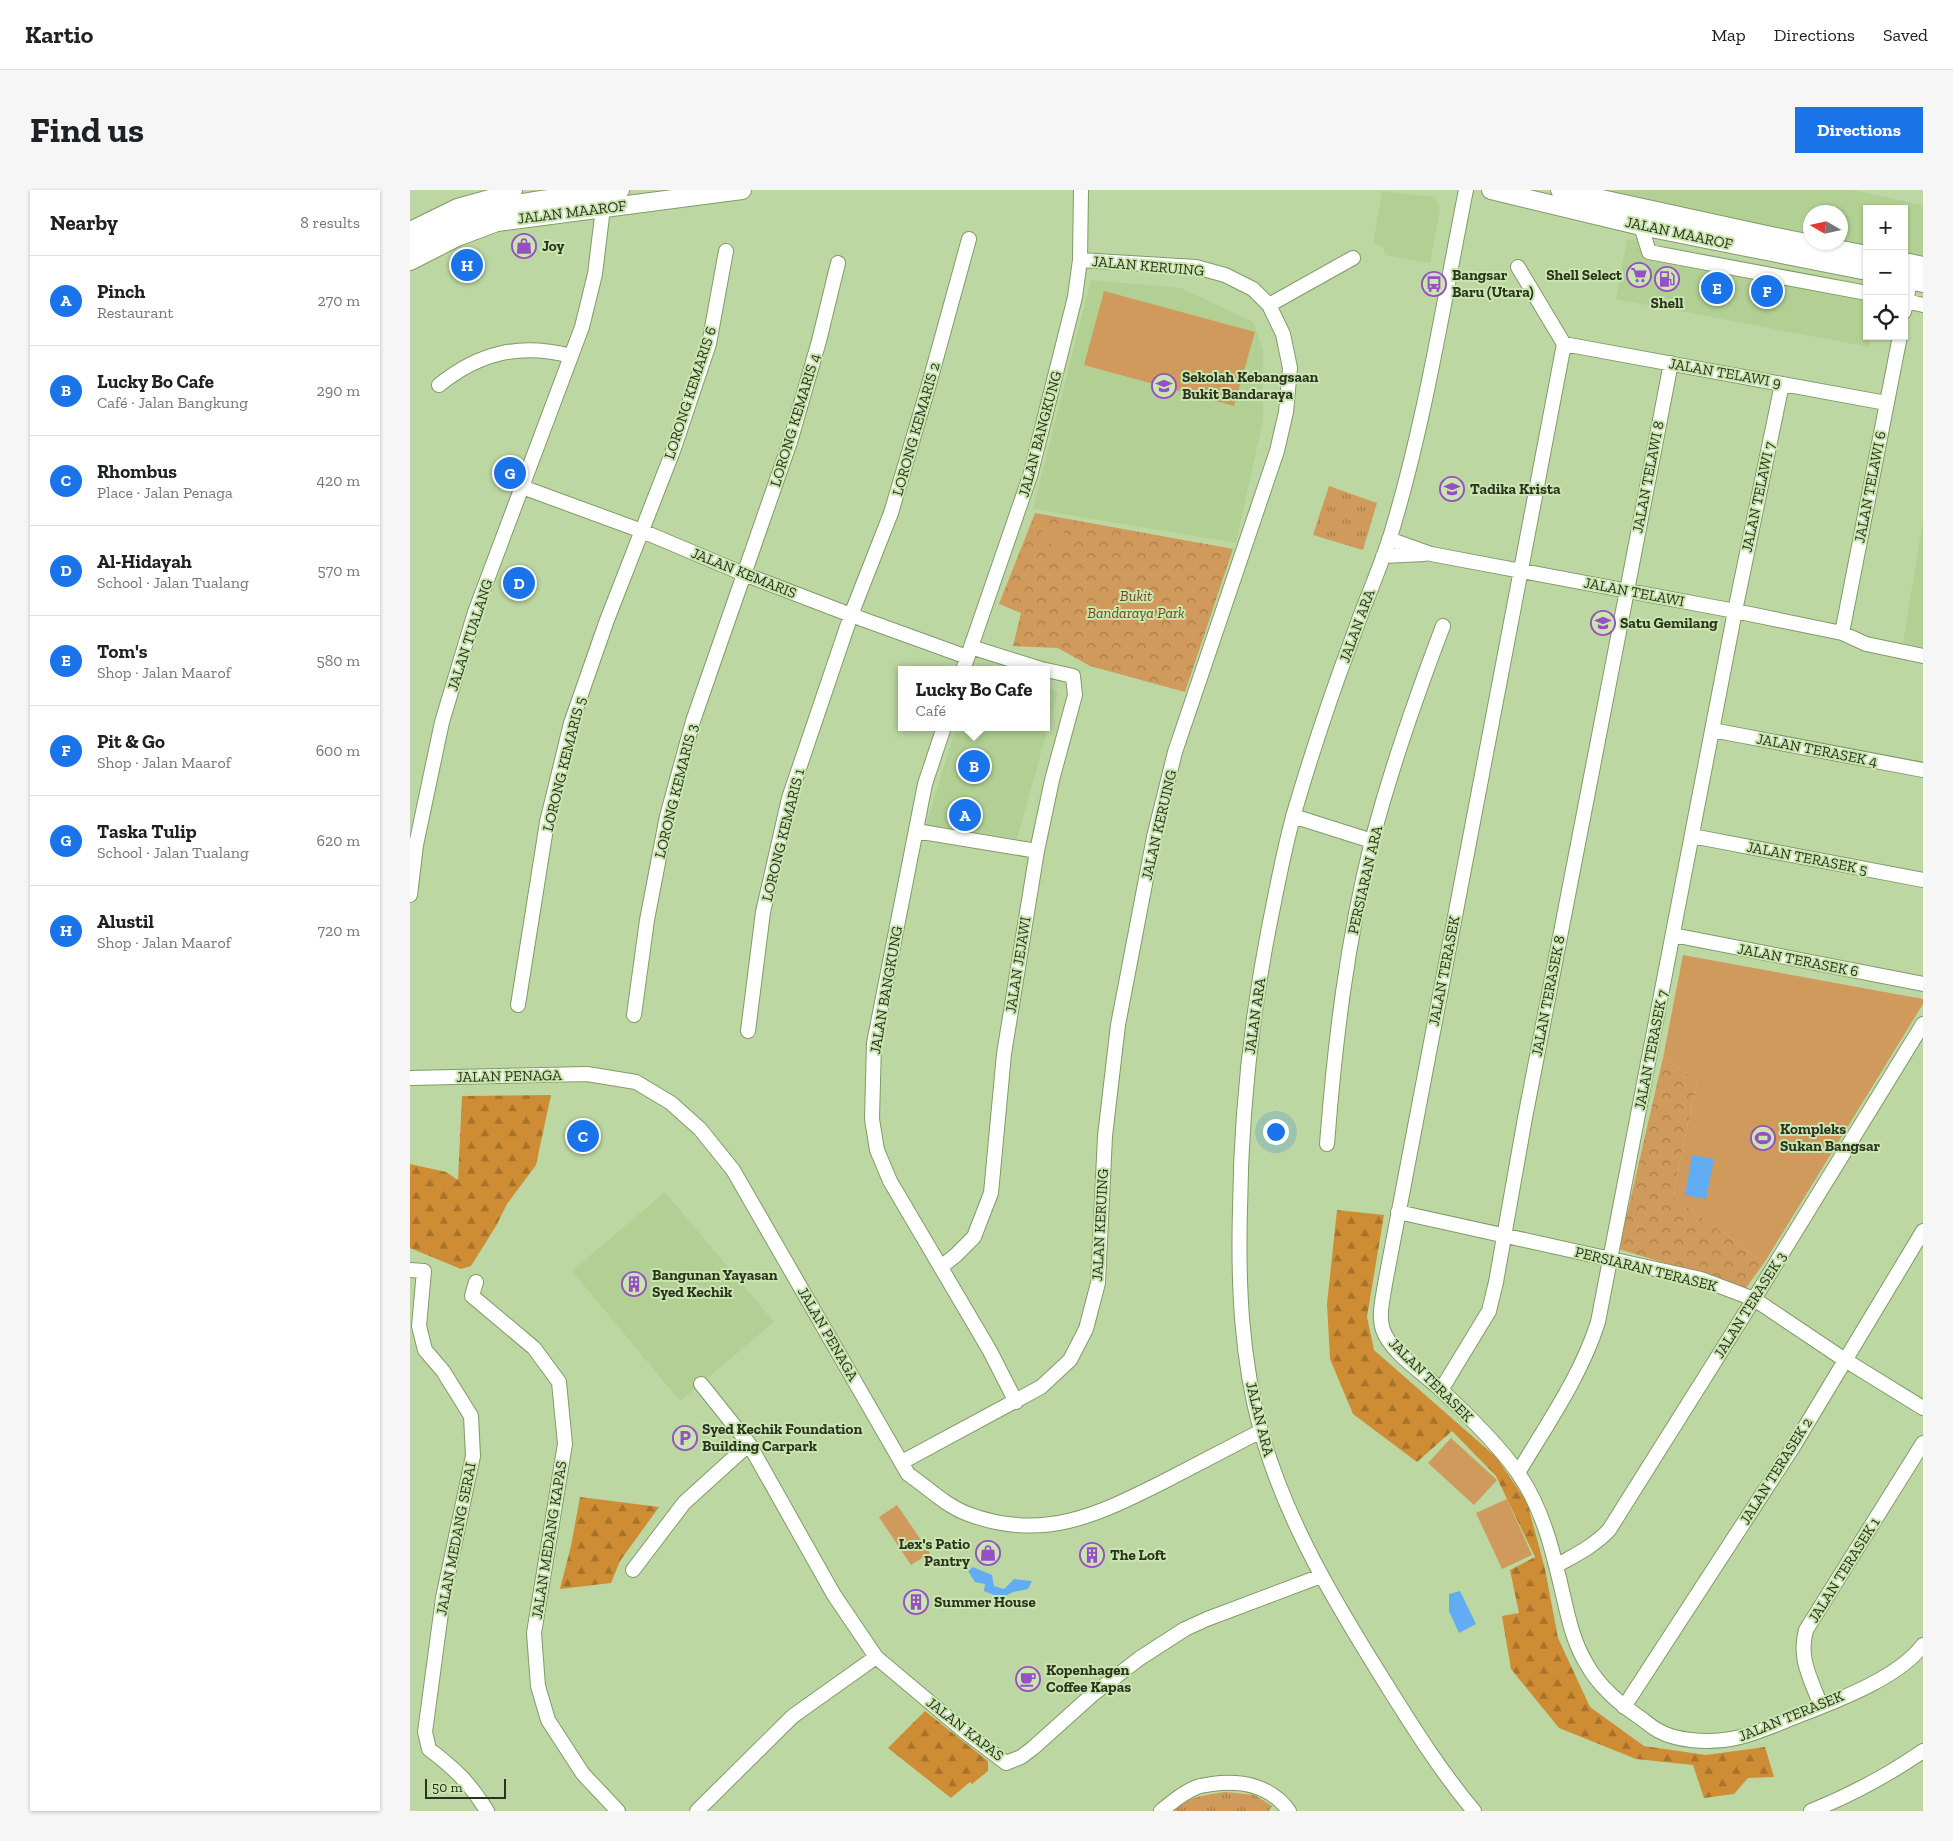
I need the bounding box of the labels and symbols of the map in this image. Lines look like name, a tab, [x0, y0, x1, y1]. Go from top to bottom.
street label: JALAN MAAROF	[517, 196, 628, 228]
north arrow	[1803, 205, 1848, 250]
street label: JALAN MAAROF	[1624, 213, 1735, 253]
shop icon: Joy	[511, 233, 537, 259]
place label: Joy	[542, 237, 564, 255]
pin: H	[451, 246, 483, 284]
street label: JALAN KERUING	[1091, 252, 1205, 280]
supermarket icon: Shell Select	[1626, 262, 1652, 288]
place label: Bangsar Baru (Utara)	[1452, 266, 1534, 301]
place label: Shell Select	[1546, 266, 1623, 284]
fuel station icon: Shell	[1654, 266, 1680, 292]
pin: E	[1701, 269, 1733, 307]
bus stop icon: Bangsar Baru (Utara)	[1421, 271, 1447, 297]
pin: F	[1751, 272, 1783, 310]
place label: Shell	[1651, 294, 1683, 312]
street label: LORONG KEMARIS 6	[660, 324, 720, 462]
street label: LORONG KEMARIS 4	[766, 351, 824, 489]
street label: JALAN TELAWI 9	[1668, 354, 1782, 392]
street label: LORONG KEMARIS 2	[888, 360, 944, 498]
place label: Sekolah Kebangsaan Bukit Bandaraya	[1182, 368, 1319, 403]
street label: JALAN BANGKUNG	[1015, 369, 1065, 499]
school or university icon: Sekolah Kebangsaan Bukit Bandaraya	[1151, 373, 1177, 399]
street label: JALAN TELAWI 8	[1628, 420, 1668, 534]
street label: JALAN TELAWI 6	[1850, 430, 1890, 544]
street label: JALAN TELAWI 7	[1737, 440, 1779, 554]
pin: G	[494, 454, 526, 492]
school or university icon: Tadika Krista	[1439, 476, 1465, 502]
place label: Tadika Krista	[1470, 480, 1561, 498]
street label: JALAN KEMARIS	[689, 544, 799, 602]
pin: D	[503, 564, 535, 602]
street label: JALAN TELAWI	[1582, 573, 1686, 611]
street label: JALAN TUALANG	[443, 577, 497, 693]
park label: Bukit Bandaraya Park	[1087, 587, 1185, 622]
street label: JALAN ARA	[1335, 587, 1379, 665]
school or university icon: Satu Gemilang	[1590, 610, 1616, 636]
place label: Satu Gemilang	[1620, 614, 1718, 632]
street label: LORONG KEMARIS 5	[539, 695, 590, 833]
street label: LORONG KEMARIS 3	[651, 722, 701, 860]
street label: JALAN TERASEK 4	[1755, 729, 1879, 771]
pin: B	[958, 747, 990, 785]
street label: LORONG KEMARIS 1	[758, 767, 808, 903]
street label: JALAN KERUING	[1138, 768, 1180, 882]
pin: A	[949, 796, 981, 834]
street label: PERSIARAN ARA	[1344, 824, 1386, 936]
street label: JALAN TERASEK 5	[1745, 837, 1869, 879]
street label: JALAN TERASEK	[1425, 914, 1464, 1028]
street label: JALAN JEJAWI	[1001, 915, 1035, 1015]
street label: JALAN BANGKUNG	[866, 925, 906, 1055]
street label: JALAN TERASEK 8	[1527, 934, 1569, 1058]
street label: JALAN TERASEK 6	[1736, 939, 1860, 981]
street label: JALAN ARA	[1241, 977, 1269, 1055]
street label: JALAN TERASEK 7	[1631, 988, 1671, 1112]
street label: JALAN PENAGA	[456, 1066, 562, 1086]
pin: C	[567, 1117, 599, 1155]
your location	[1263, 1119, 1289, 1145]
place label: Kompleks Sukan Bangsar	[1780, 1120, 1881, 1155]
sports icon: Kompleks Sukan Bangsar	[1750, 1125, 1776, 1151]
street label: JALAN KERUING	[1088, 1168, 1112, 1282]
street label: PERSIARAN TERASEK	[1573, 1243, 1719, 1295]
street label: JALAN TERASEK 3	[1710, 1248, 1790, 1362]
place label: Bangunan Yayasan Syed Kechik	[652, 1266, 778, 1301]
building icon: Bangunan Yayasan Syed Kechik	[621, 1271, 647, 1297]
street label: JALAN PENAGA	[794, 1284, 862, 1385]
street label: JALAN TERASEK	[1385, 1334, 1477, 1426]
street label: JALAN ARA	[1242, 1380, 1278, 1459]
street label: JALAN TERASEK 2	[1736, 1414, 1816, 1528]
place label: Syed Kechik Foundation Building Carpark	[702, 1420, 862, 1455]
parking icon: Syed Kechik Foundation Building Carpark	[672, 1425, 698, 1451]
street label: JALAN MEDANG KAPAS	[528, 1460, 570, 1620]
street label: JALAN MEDANG SERAI	[432, 1461, 480, 1617]
street label: JALAN TERASEK 1	[1804, 1514, 1884, 1626]
place label: Lex's Patio Pantry	[899, 1535, 970, 1570]
shop icon: Lex's Patio Pantry	[975, 1540, 1001, 1566]
building icon: The Loft	[1079, 1542, 1105, 1568]
place label: The Loft	[1110, 1546, 1167, 1564]
building icon: Summer House	[903, 1589, 929, 1615]
place label: Summer House	[934, 1593, 1036, 1611]
place label: Kopenhagen Coffee Kapas	[1046, 1661, 1131, 1696]
cafe icon: Kopenhagen Coffee Kapas	[1015, 1666, 1041, 1692]
street label: JALAN TERASEK	[1736, 1687, 1846, 1745]
street label: JALAN KAPAS	[923, 1693, 1007, 1765]
scale bar	[425, 1776, 506, 1799]

